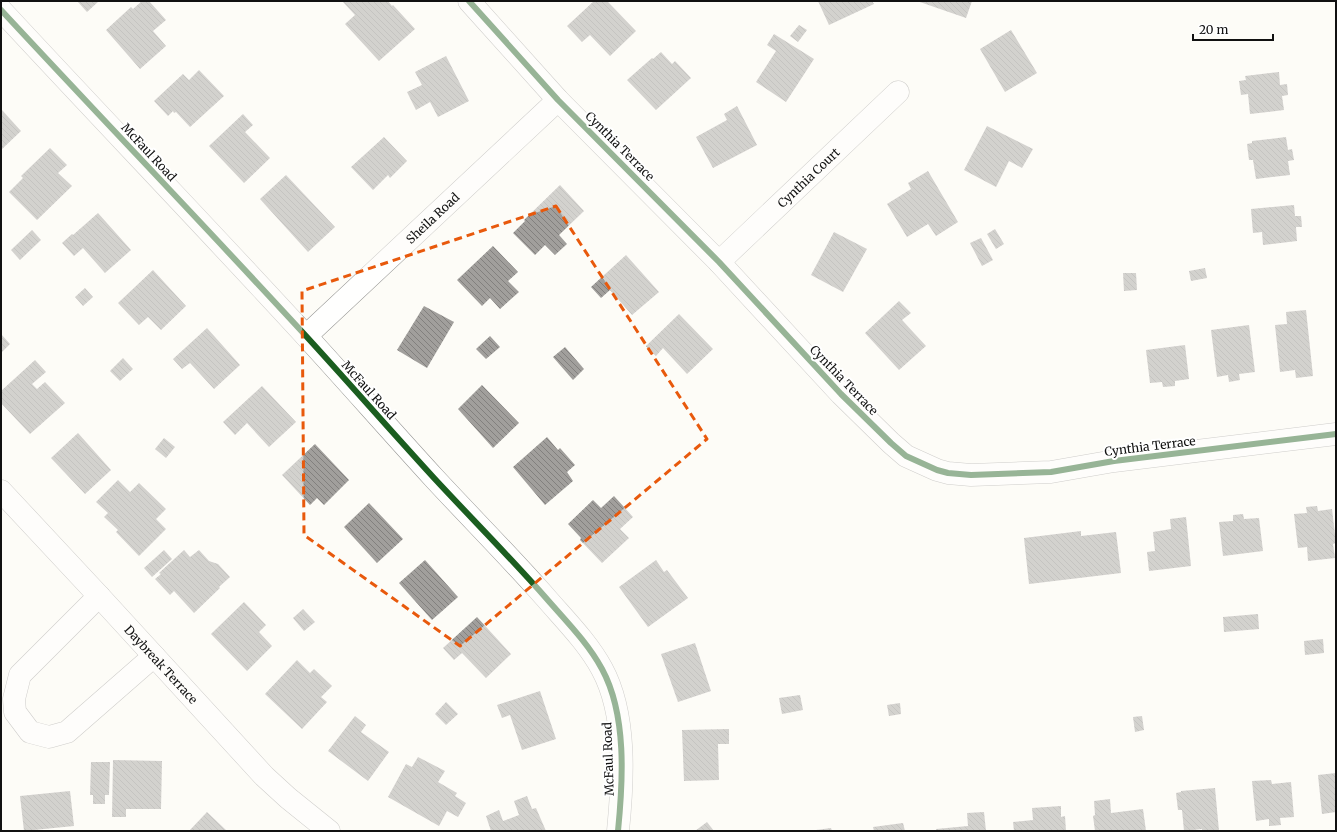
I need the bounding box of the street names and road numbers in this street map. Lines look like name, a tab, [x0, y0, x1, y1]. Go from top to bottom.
street label: Cynthia Terrace	[582, 108, 658, 184]
street label: McFaul Road	[118, 120, 180, 184]
street label: Cynthia Court	[774, 144, 843, 210]
street label: Sheila Road	[403, 189, 462, 246]
street label: Cynthia Terrace	[807, 342, 881, 418]
street label: McFaul Road	[339, 358, 399, 422]
street label: Cynthia Terrace	[1104, 433, 1196, 459]
street label: Daybreak Terrace	[122, 622, 201, 706]
street label: McFaul Road	[599, 722, 617, 796]

